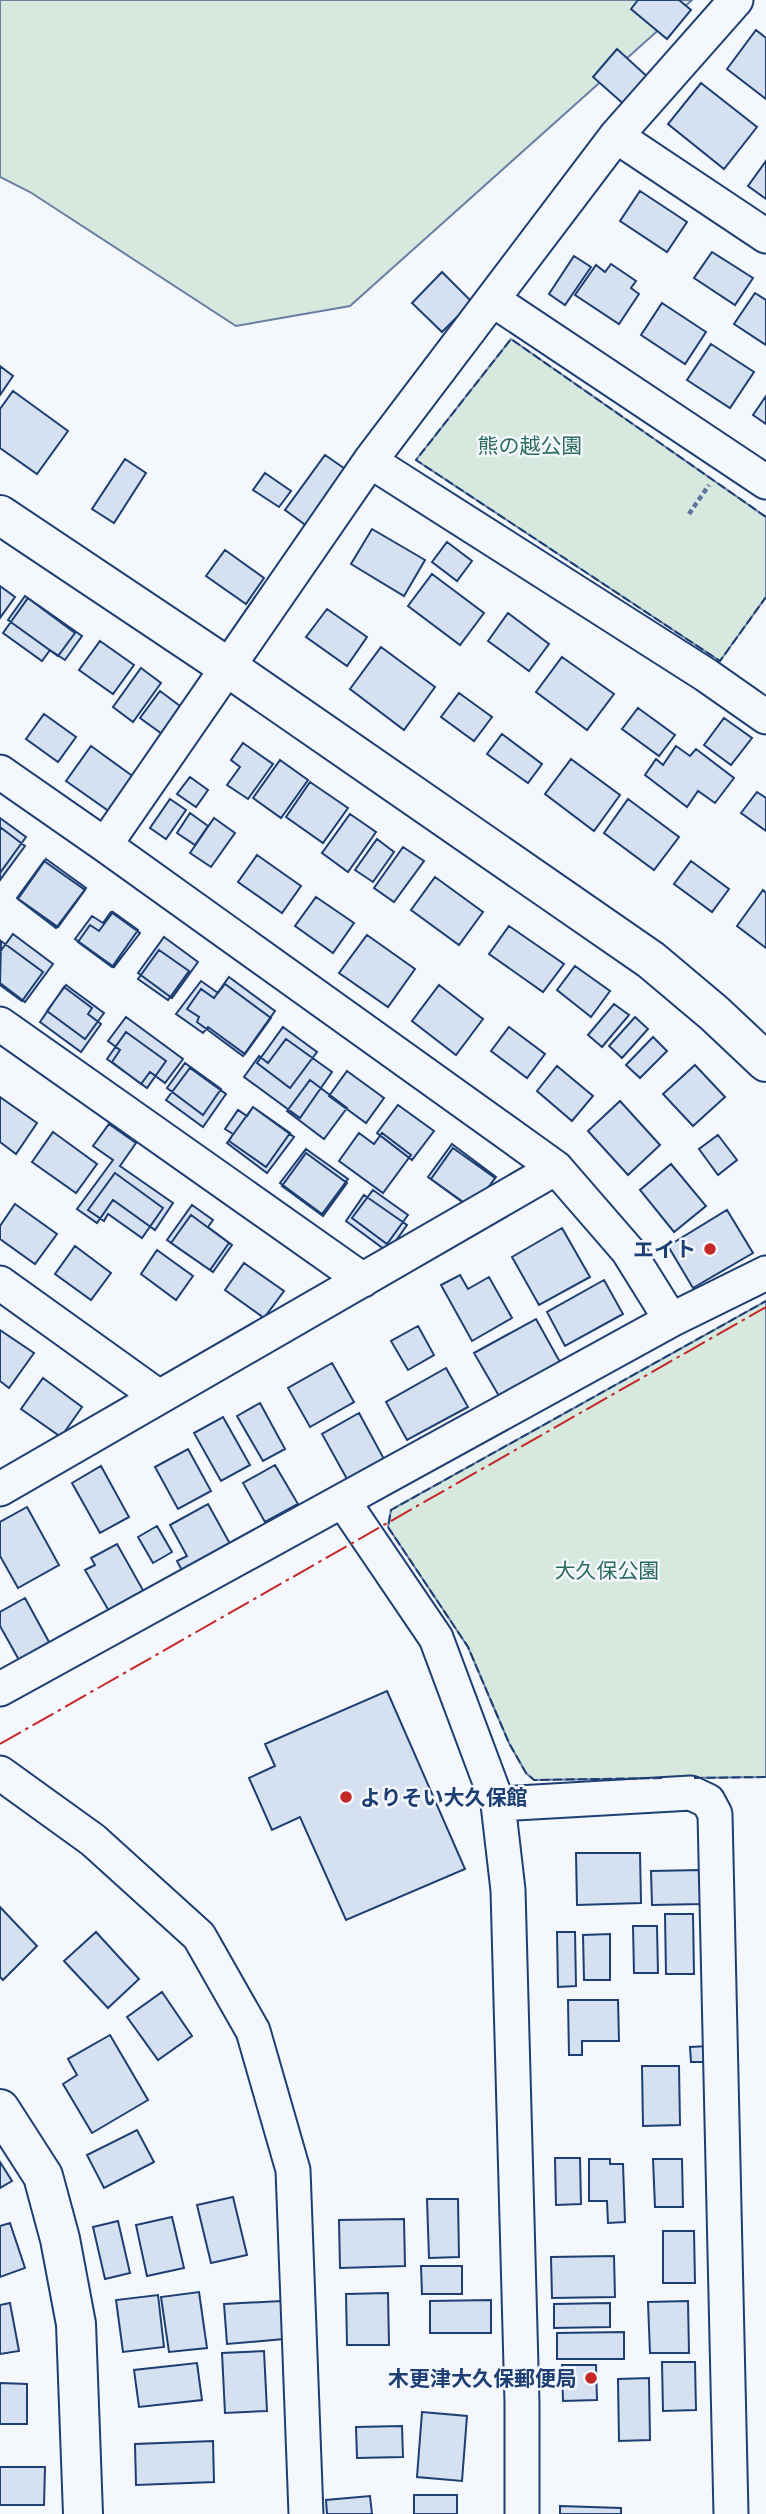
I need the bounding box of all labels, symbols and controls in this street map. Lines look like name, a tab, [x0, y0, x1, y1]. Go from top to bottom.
park label: 熊の越公園	[478, 431, 583, 459]
place label: エイト	[633, 1235, 696, 1263]
marker: エイト	[702, 1241, 718, 1257]
park label: 大久保公園	[555, 1556, 660, 1584]
place label: よりそい大久保館	[360, 1783, 528, 1811]
marker: よりそい大久保館	[338, 1789, 354, 1805]
place label: 木更津大久保郵便局	[388, 2364, 577, 2392]
marker: 木更津大久保郵便局	[583, 2370, 599, 2386]

